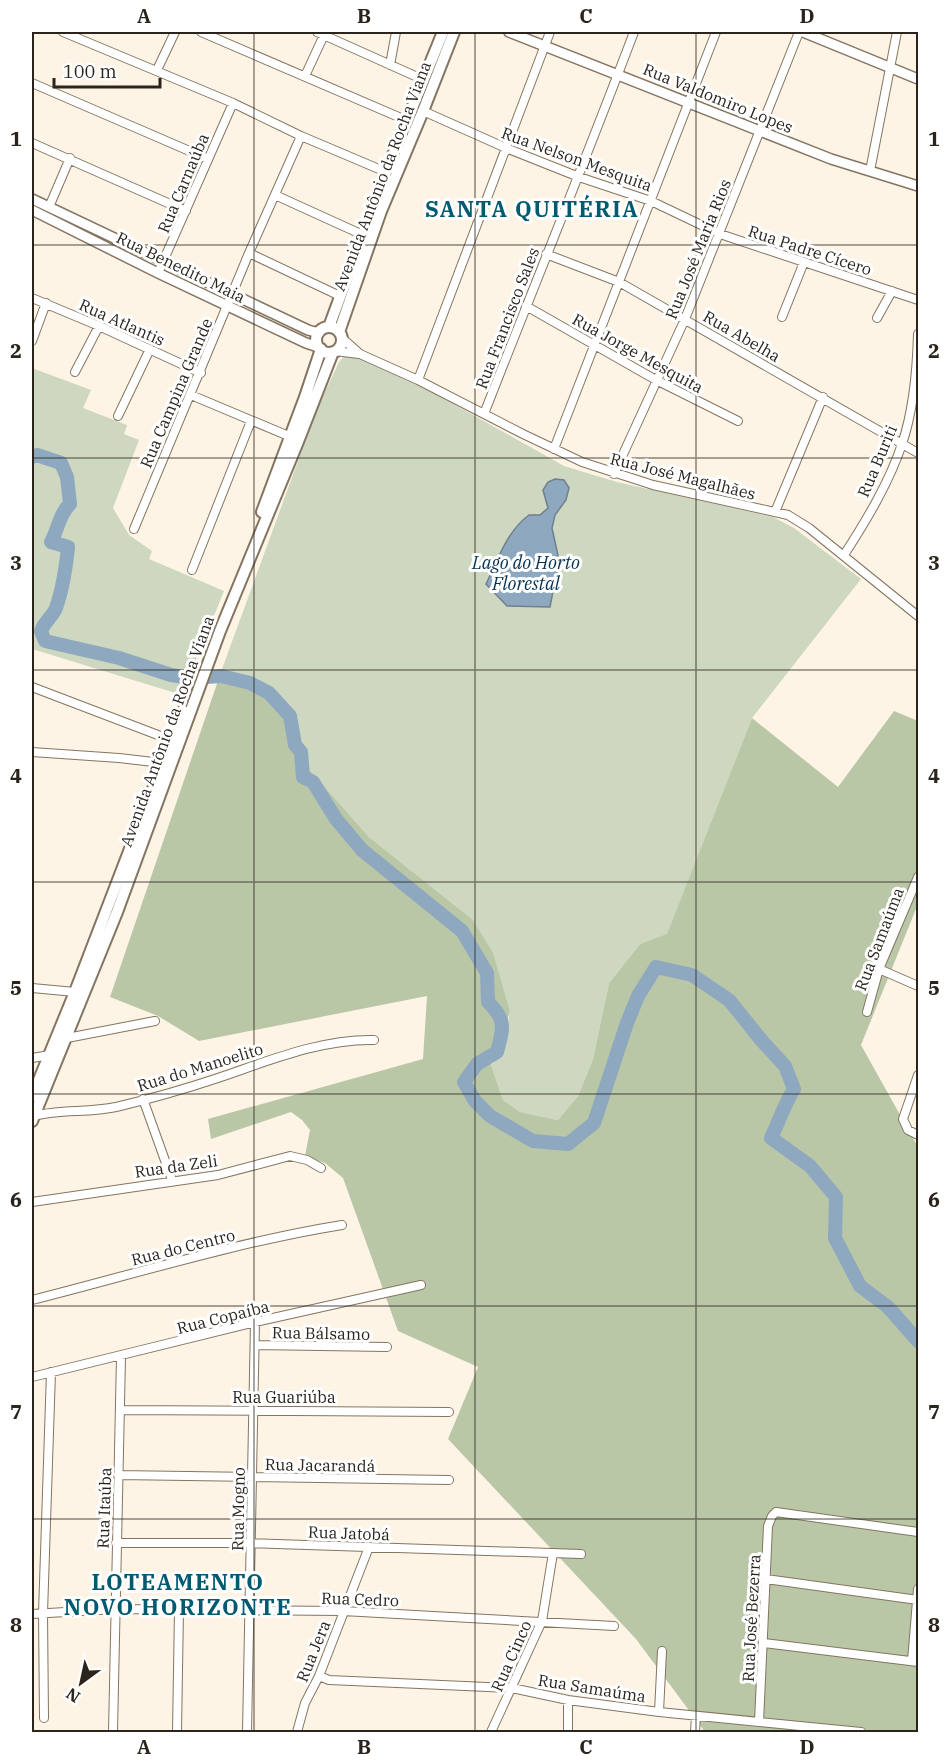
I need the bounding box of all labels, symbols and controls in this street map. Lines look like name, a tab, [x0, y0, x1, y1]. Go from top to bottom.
text: A	[137, 2, 151, 29]
text: B	[357, 2, 371, 29]
text: C	[579, 2, 593, 29]
text: D	[799, 2, 815, 29]
scale bar	[54, 51, 160, 89]
street label: Avenida Antônio da Rocha Viana	[329, 58, 435, 294]
street label: Rua Valdomiro Lopes	[640, 59, 796, 137]
text: 100 m	[63, 60, 117, 83]
street label: Rua Nelson Mesquita	[499, 122, 655, 196]
text: 1	[10, 125, 22, 152]
text: 1	[928, 125, 940, 152]
street label: Rua Carnaúba	[153, 130, 213, 236]
street label: Rua José Maria Rios	[661, 176, 735, 322]
district label: SANTA QUITÉRIA	[425, 194, 639, 223]
street label: Rua Padre Cícero	[746, 221, 874, 279]
street label: Rua Benedito Maia	[113, 227, 249, 307]
street label: Rua Francisco Sales	[471, 244, 543, 392]
street label: Rua Atlantis	[76, 294, 168, 350]
street label: Rua Abelha	[700, 306, 784, 366]
street label: Rua Jorge Mesquita	[569, 309, 707, 397]
street label: Rua Campina Grande	[135, 315, 217, 471]
text: 2	[10, 337, 22, 364]
text: 2	[928, 337, 940, 364]
street label: Rua Buriti	[853, 422, 901, 500]
street label: Rua José Magalhães	[608, 448, 758, 504]
text: 3	[10, 549, 22, 576]
text: 3	[928, 549, 940, 576]
water label: Lago do Horto Florestal	[471, 551, 580, 595]
street label: Avenida Antônio da Rocha Viana	[116, 612, 218, 849]
text: 4	[10, 762, 22, 789]
text: 4	[928, 762, 940, 789]
street label: Rua Samaúma	[850, 884, 908, 993]
text: 5	[10, 974, 22, 1001]
text: 5	[928, 974, 940, 1001]
street label: Rua do Manoelito	[135, 1038, 265, 1096]
street label: Rua da Zeli	[133, 1150, 219, 1182]
text: 6	[10, 1186, 22, 1213]
text: 6	[928, 1186, 940, 1213]
street label: Rua do Centro	[129, 1224, 237, 1270]
street label: Rua Copaíba	[175, 1296, 272, 1338]
street label: Rua Bálsamo	[272, 1322, 370, 1344]
street label: Rua Guariúba	[232, 1387, 336, 1407]
text: 7	[10, 1398, 22, 1425]
text: 7	[928, 1398, 940, 1425]
street label: Rua Jacarandá	[265, 1454, 376, 1476]
street label: Rua Itaúba	[93, 1467, 115, 1549]
street label: Rua Mogno	[227, 1467, 249, 1551]
street label: Rua Jatobá	[308, 1522, 391, 1544]
street label: Rua José Bezerra	[738, 1553, 764, 1682]
district label: LOTEAMENTO NOVO HORIZONTE	[64, 1567, 292, 1621]
street label: Rua Cedro	[321, 1588, 399, 1610]
text: 8	[10, 1611, 22, 1638]
text: 8	[928, 1611, 940, 1638]
street label: Rua Jera	[292, 1617, 334, 1685]
street label: Rua Cinco	[486, 1617, 536, 1695]
north arrow	[51, 1653, 111, 1713]
street label: Rua Samaúma	[537, 1670, 648, 1706]
text: N	[62, 1684, 84, 1707]
text: A	[137, 1733, 151, 1760]
text: B	[357, 1733, 371, 1760]
text: C	[579, 1733, 593, 1760]
text: D	[799, 1733, 815, 1760]

